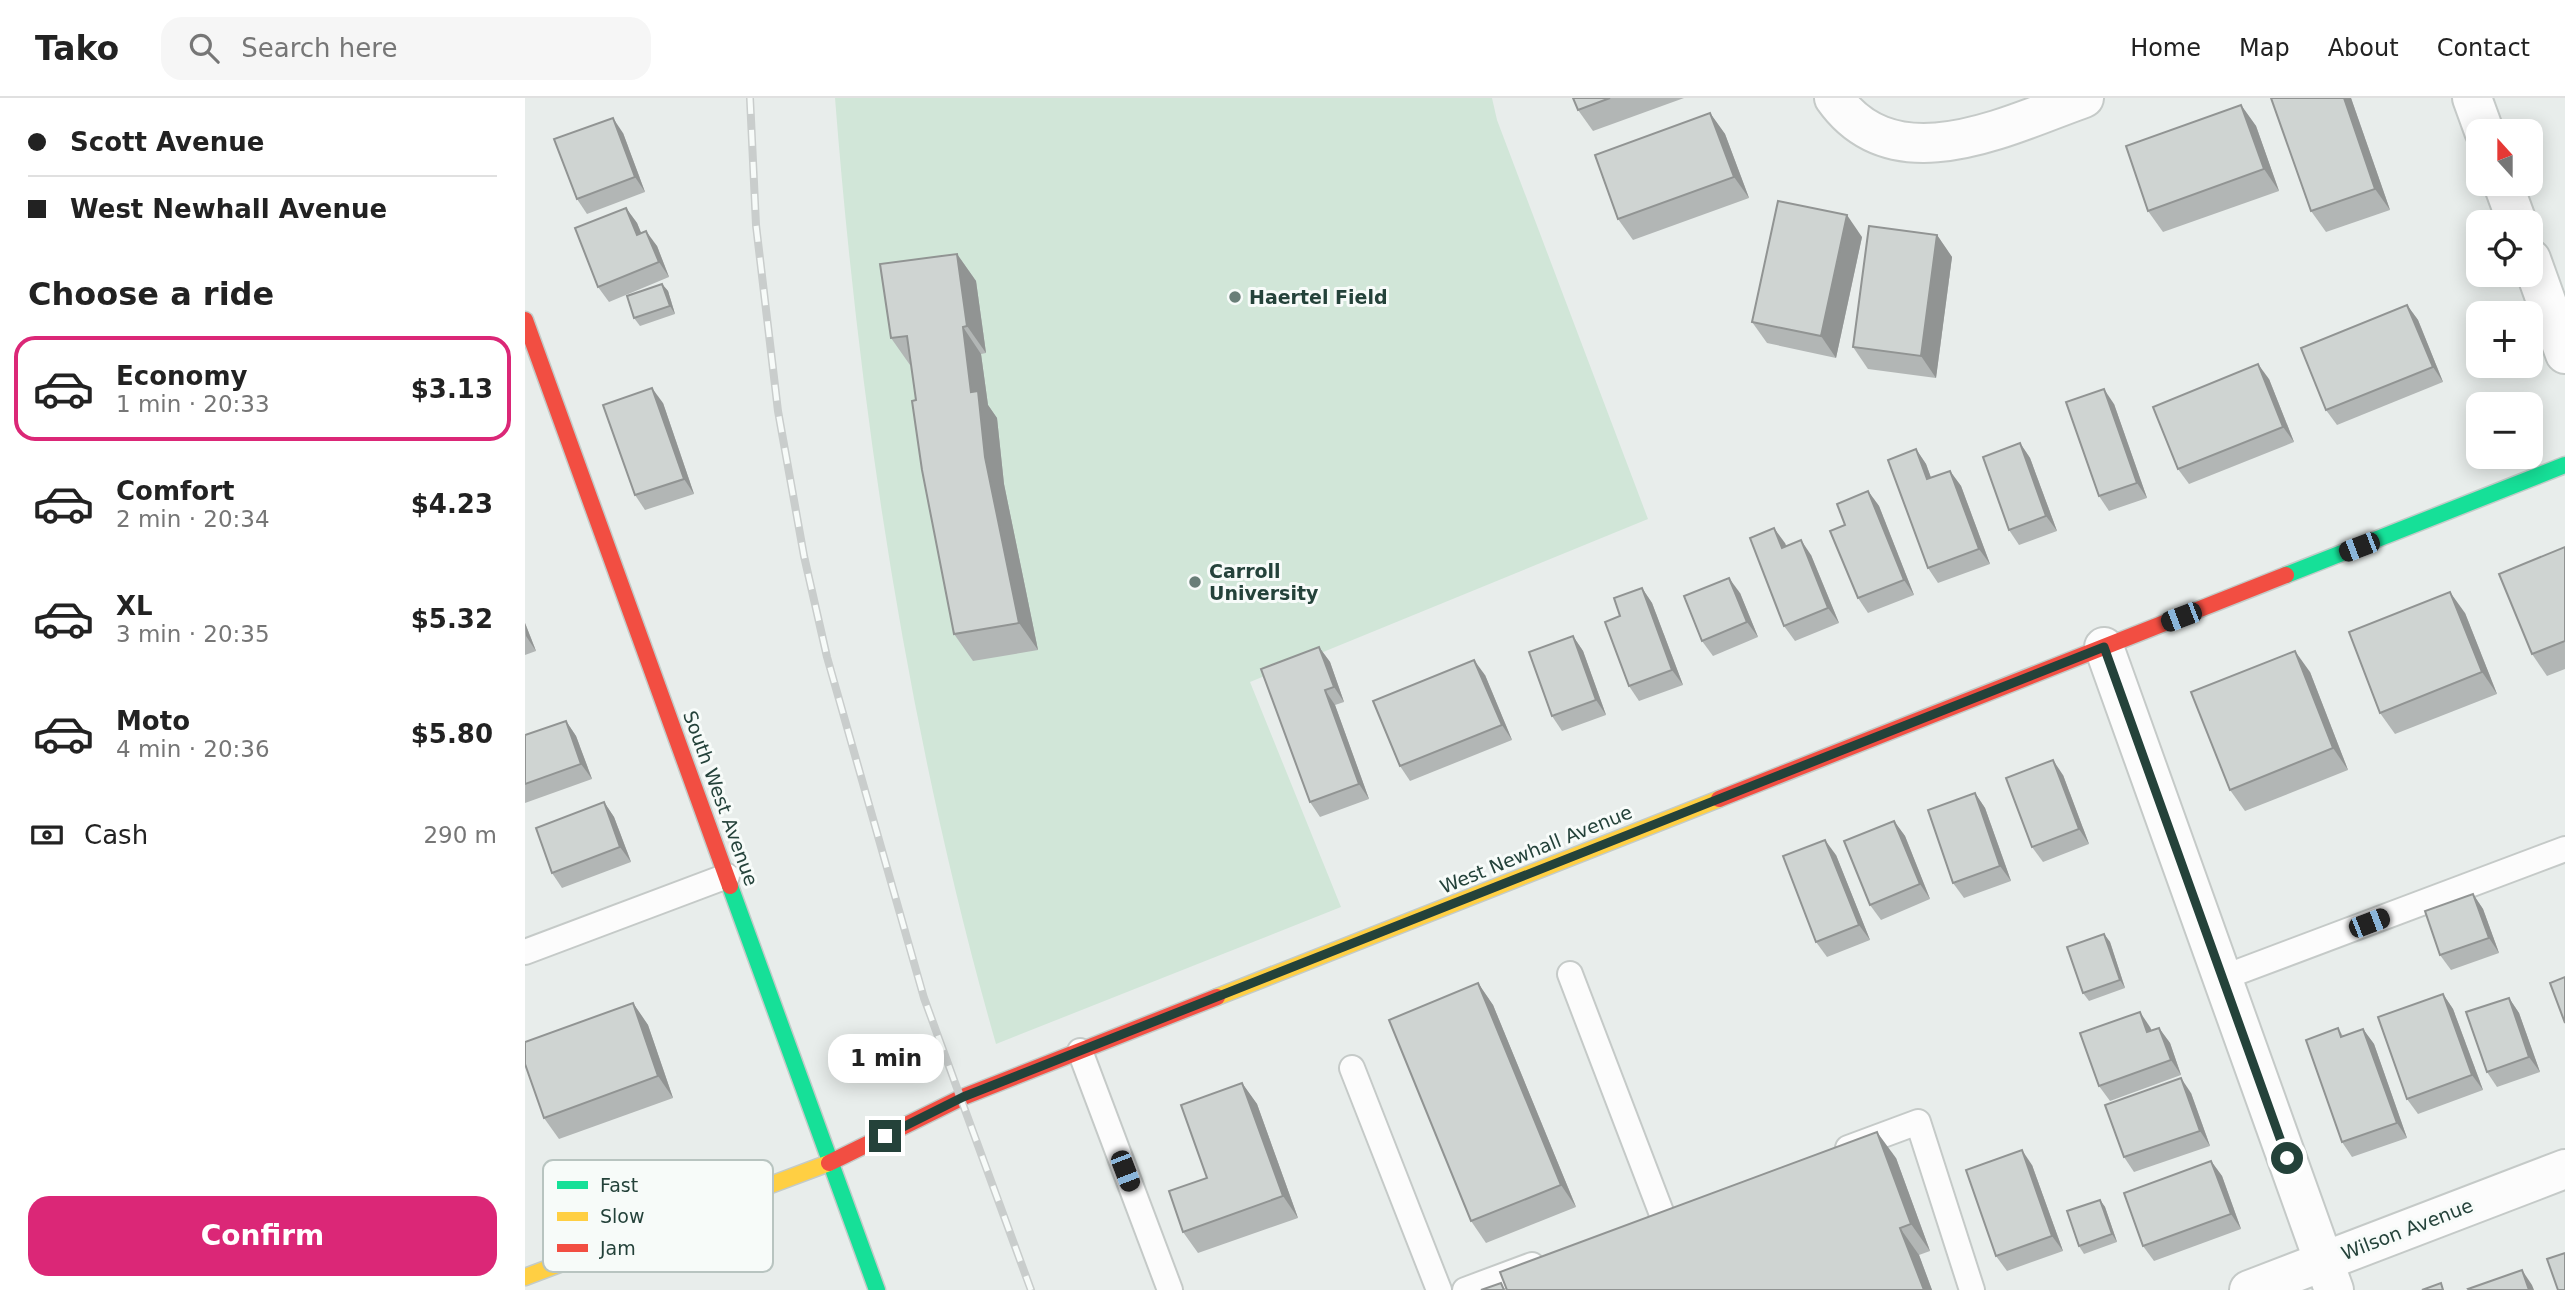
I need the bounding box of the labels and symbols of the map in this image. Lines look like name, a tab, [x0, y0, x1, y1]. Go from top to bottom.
north arrow	[2466, 119, 2543, 196]
place label: Haertel Field	[1249, 286, 1388, 308]
marker: Haertel Field	[1227, 289, 1243, 305]
car	[2336, 530, 2383, 564]
place label: Carroll University	[1209, 560, 1319, 604]
marker: Carroll University	[1187, 574, 1203, 590]
car	[2158, 600, 2205, 634]
street label: South West Avenue	[679, 707, 763, 889]
street label: West Newhall Avenue	[1437, 800, 1635, 898]
car	[2346, 906, 2393, 940]
callout: 1 min	[827, 1034, 943, 1084]
route end	[869, 1120, 901, 1152]
route start	[2271, 1142, 2303, 1174]
car	[1108, 1148, 1143, 1194]
legend	[543, 1160, 773, 1272]
text: Fast	[600, 1174, 638, 1196]
street label: Wilson Avenue	[2338, 1194, 2476, 1264]
text: Slow	[600, 1205, 645, 1227]
text: Jam	[599, 1237, 636, 1259]

